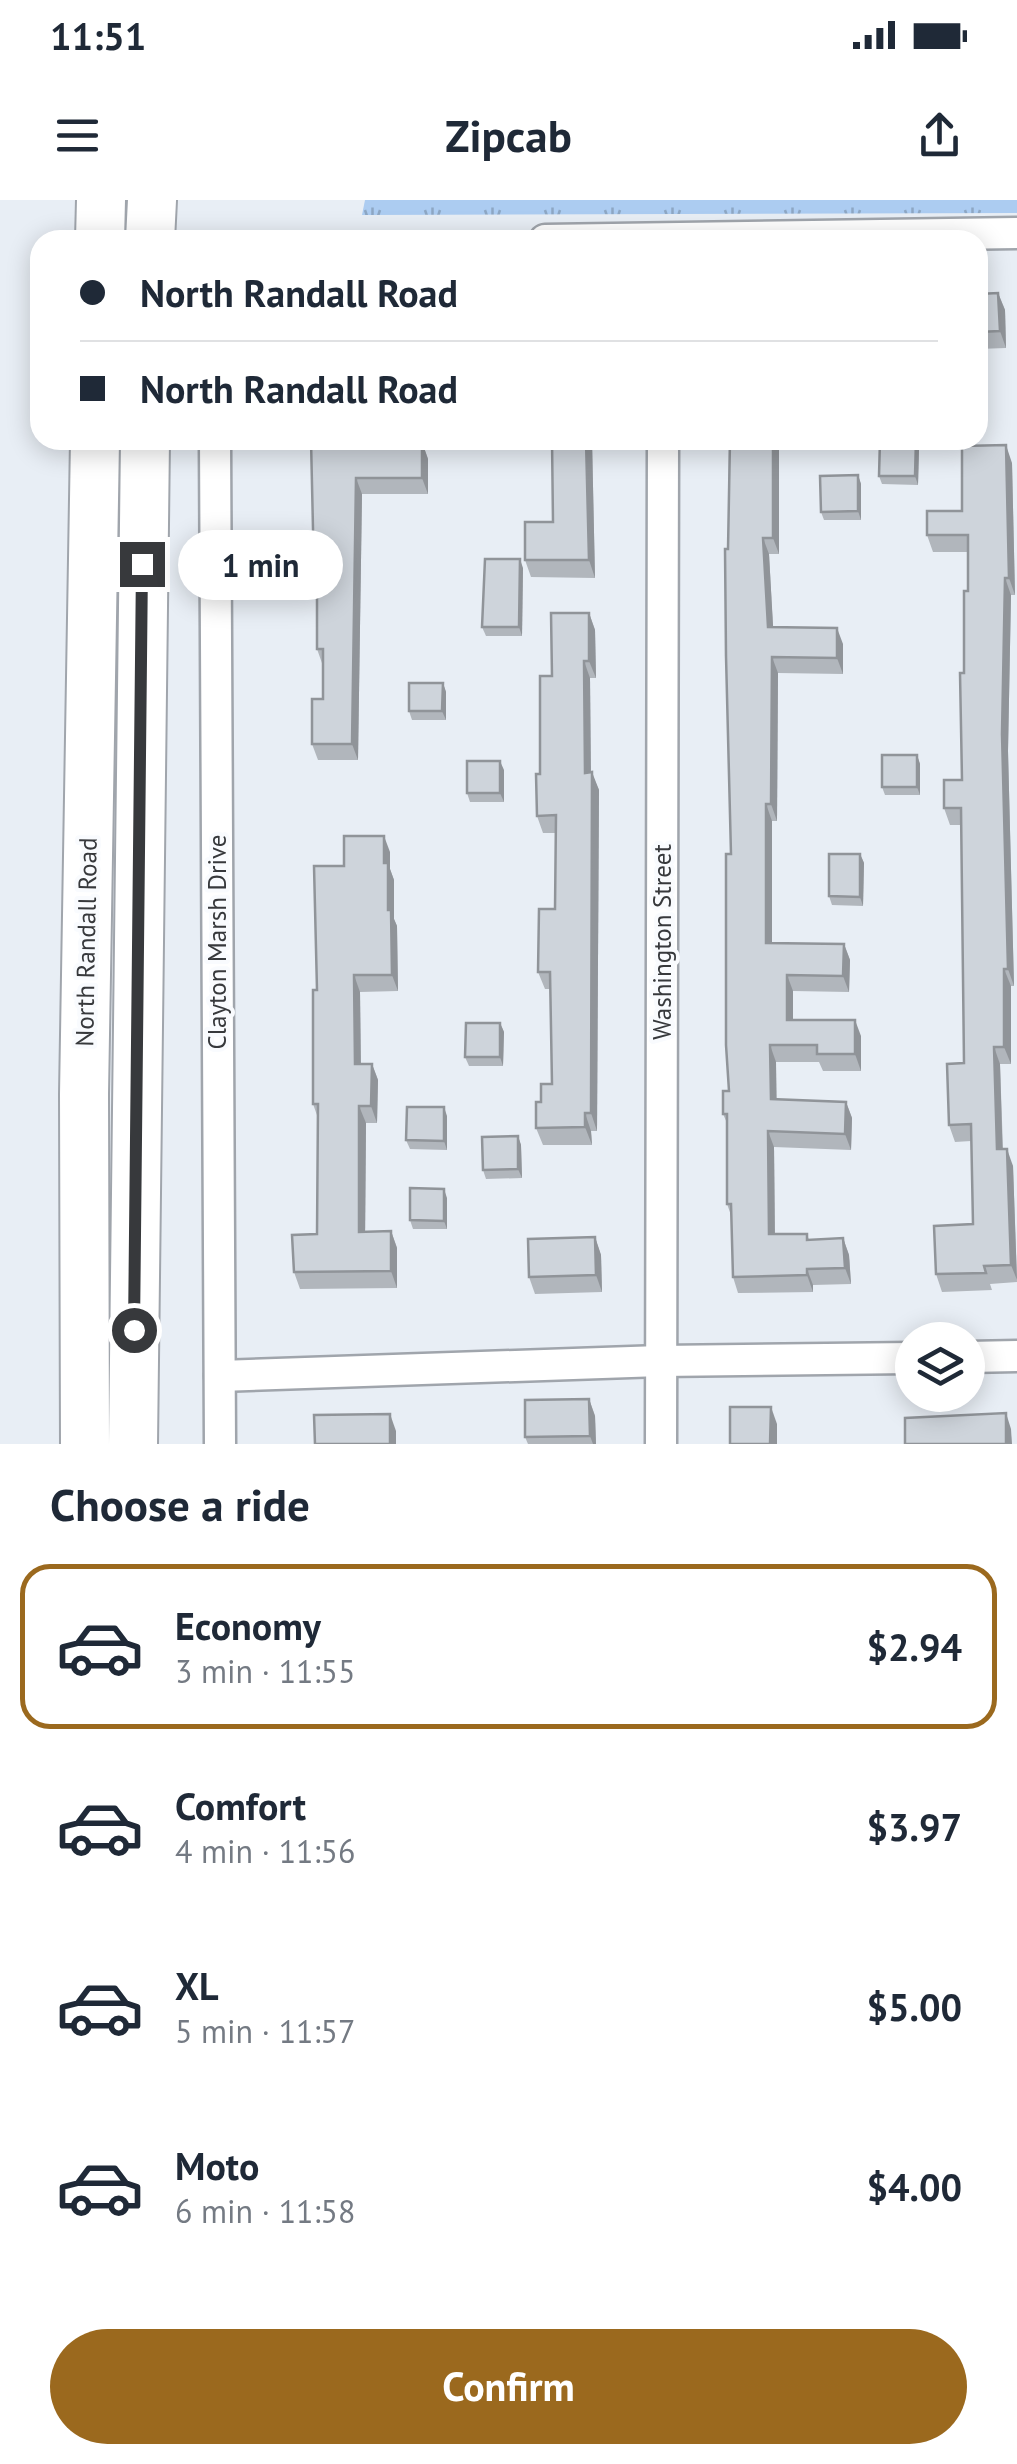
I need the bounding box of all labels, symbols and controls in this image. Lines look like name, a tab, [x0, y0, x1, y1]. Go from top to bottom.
text: 11:51	[50, 11, 146, 60]
text: Zipcab	[445, 106, 572, 164]
icon: menu	[50, 108, 105, 163]
icon: share	[912, 108, 967, 163]
text: North Randall Road	[140, 268, 458, 317]
text: North Randall Road	[140, 364, 458, 413]
callout: 1 min	[177, 529, 342, 599]
route end	[120, 542, 165, 587]
text: 1 min	[221, 544, 300, 586]
street label: Clayton Marsh Drive	[201, 834, 233, 1050]
street label: North Randall Road	[68, 837, 104, 1047]
street label: Washington Street	[646, 844, 678, 1040]
route start	[112, 1308, 157, 1353]
map controls	[895, 1322, 985, 1412]
button: layers	[895, 1322, 985, 1412]
text: Choose a ride	[50, 1475, 310, 1533]
text: Economy	[175, 1601, 321, 1650]
icon: car	[55, 1602, 145, 1692]
text: $2.94	[866, 1622, 962, 1671]
text: 3 min · 11:55	[175, 1650, 355, 1692]
text: Comfort	[175, 1781, 306, 1830]
icon: car	[55, 1782, 145, 1872]
text: $3.97	[866, 1802, 962, 1851]
text: 4 min · 11:56	[175, 1830, 355, 1872]
text: XL	[175, 1961, 219, 2010]
icon: car	[55, 1962, 145, 2052]
text: $5.00	[866, 1982, 962, 2031]
text: 5 min · 11:57	[175, 2010, 355, 2052]
text: Moto	[175, 2141, 259, 2190]
icon: car	[55, 2142, 145, 2232]
text: $4.00	[866, 2162, 962, 2211]
text: 6 min · 11:58	[175, 2190, 355, 2232]
button: Confirm	[50, 2329, 967, 2444]

